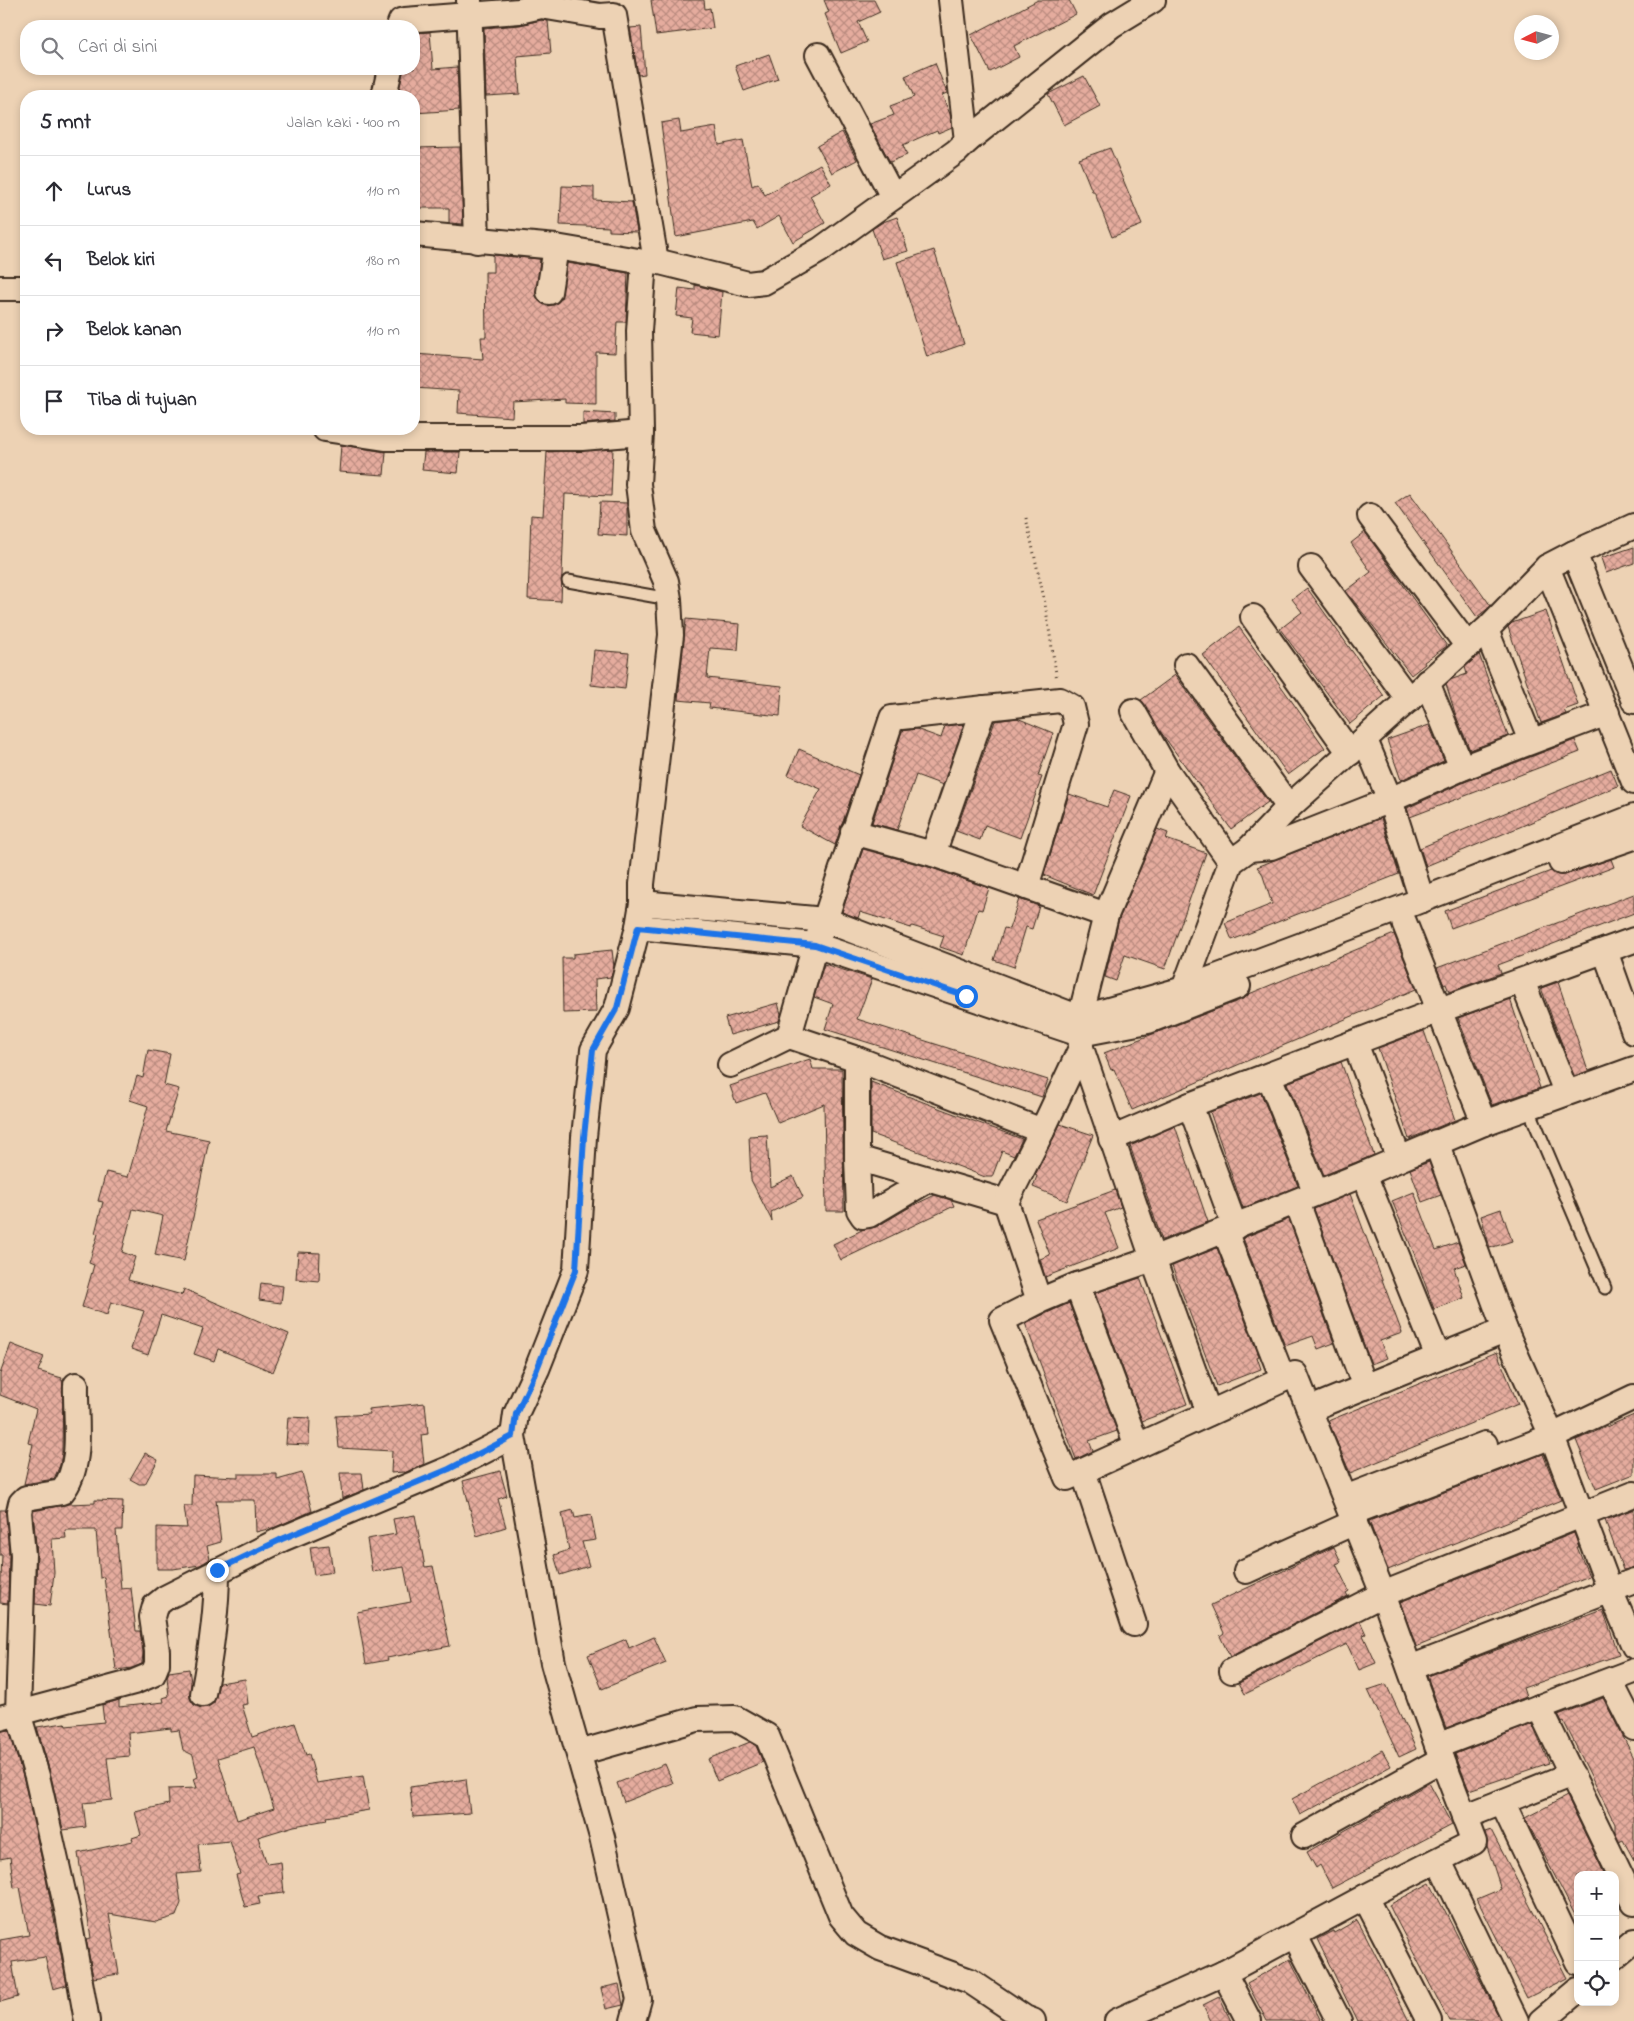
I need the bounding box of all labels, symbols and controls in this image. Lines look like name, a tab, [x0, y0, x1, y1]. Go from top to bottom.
north arrow	[1514, 15, 1559, 60]
search box	[20, 20, 420, 75]
icon: search	[38, 34, 66, 62]
text: Cari di sini	[78, 34, 157, 61]
text: 5 mnt	[40, 108, 91, 138]
text: Jalan kaki · 400 m	[287, 111, 400, 135]
icon: ahead	[40, 177, 68, 205]
text: Lurus	[87, 177, 131, 204]
text: 110 m	[366, 179, 400, 203]
icon: left	[40, 247, 68, 275]
text: Belok kiri	[87, 247, 155, 274]
text: 180 m	[366, 249, 400, 273]
icon: right	[40, 317, 68, 345]
text: Belok kanan	[87, 317, 181, 344]
text: 110 m	[366, 319, 400, 343]
icon: arrive	[40, 387, 68, 415]
text: Tiba di tujuan	[87, 387, 197, 414]
route start	[955, 985, 978, 1008]
route end	[206, 1559, 229, 1582]
map controls	[1574, 1871, 1619, 2006]
button: +	[1574, 1871, 1619, 1916]
button: −	[1574, 1916, 1619, 1961]
button: locate	[1574, 1961, 1619, 2006]

